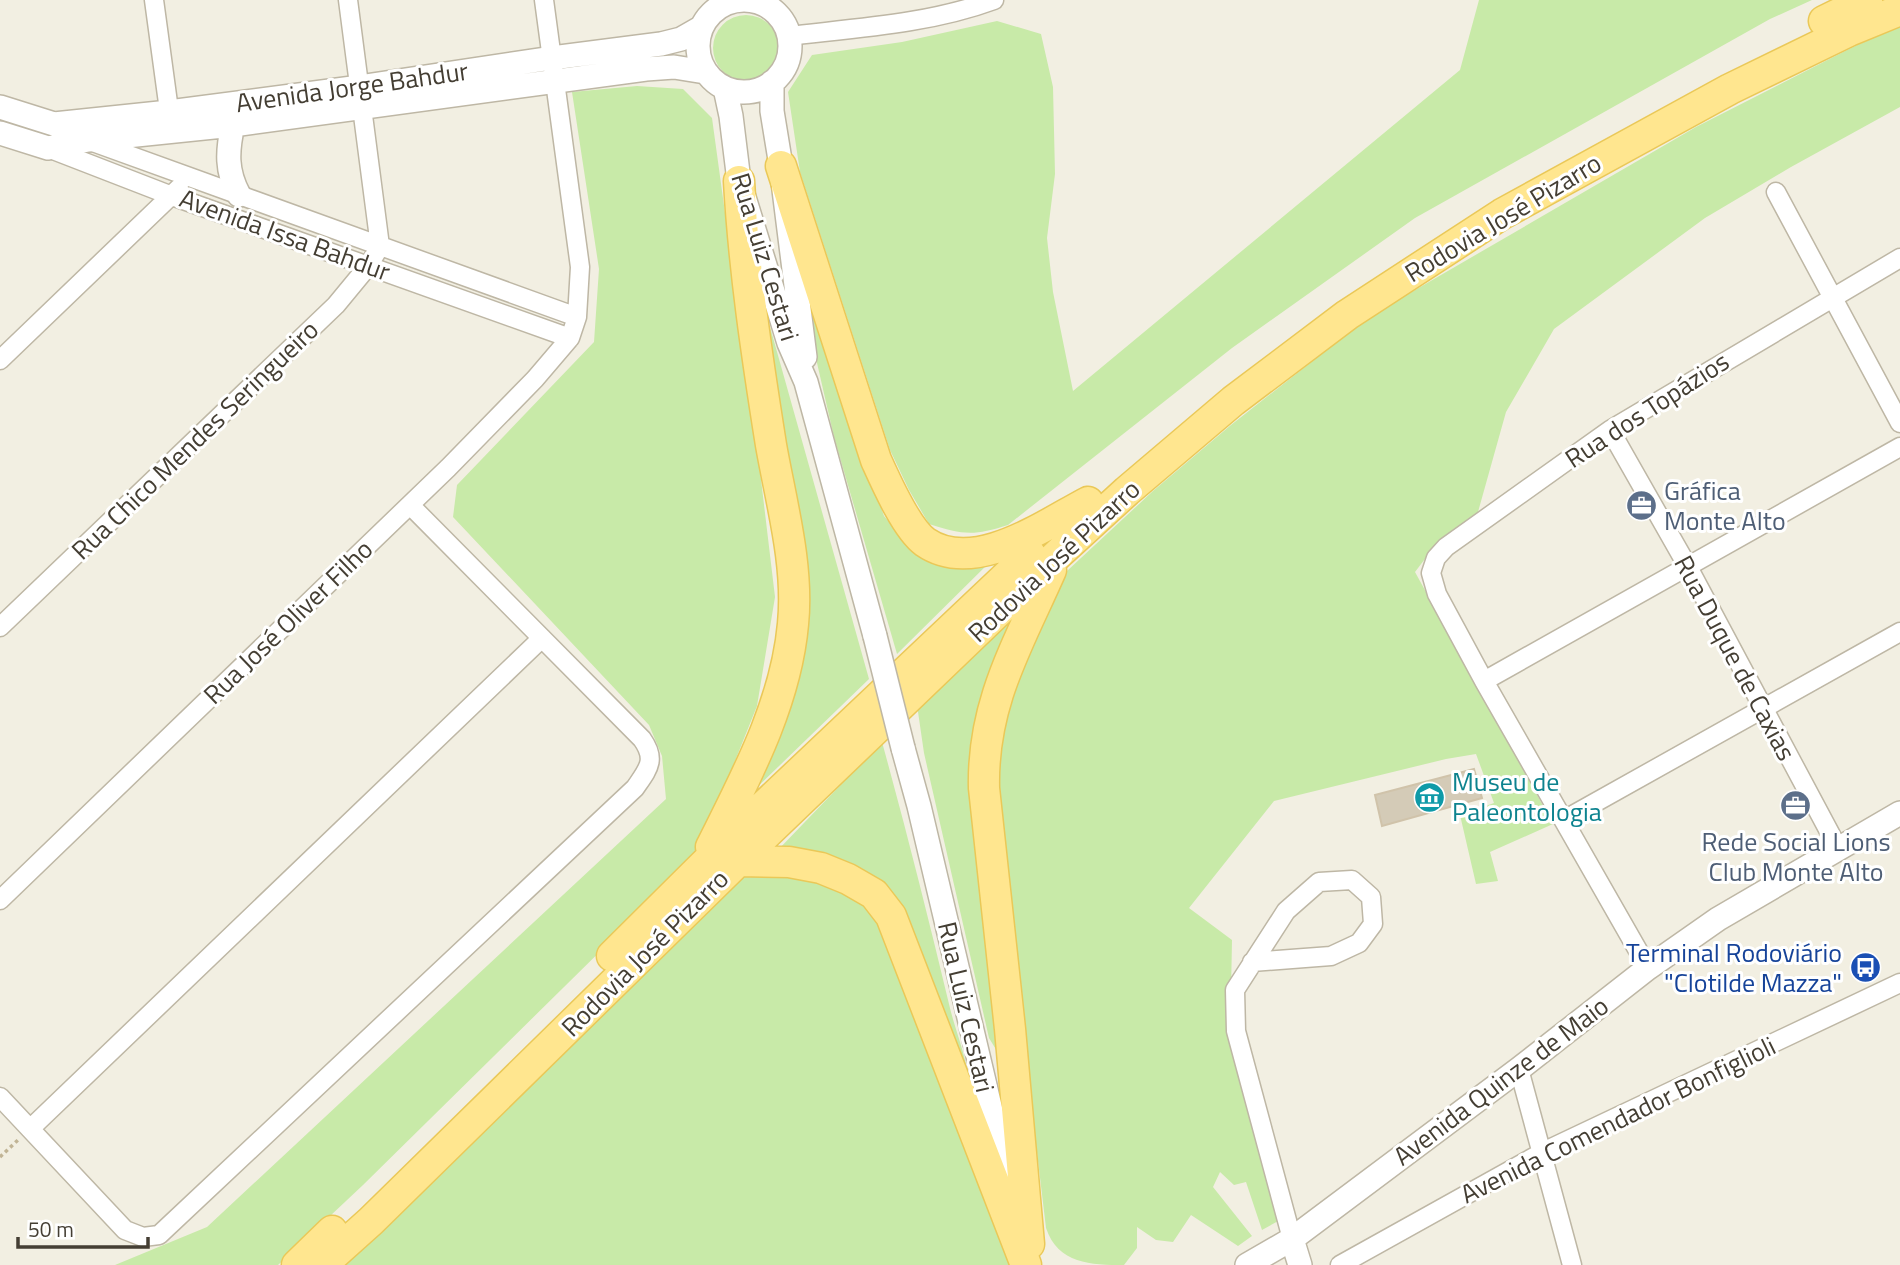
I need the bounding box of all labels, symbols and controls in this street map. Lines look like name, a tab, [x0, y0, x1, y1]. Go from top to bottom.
street label: Avenida Jorge Bahdur	[233, 51, 471, 122]
street label: Rodovia José Pizarro	[1397, 143, 1608, 292]
street label: Rua Luiz Cestari	[721, 168, 810, 346]
street label: Avenida Issa Bahdur	[174, 178, 396, 291]
street label: Rua Chico Mendes Seringueiro	[62, 311, 327, 569]
street label: Rua dos Topázios	[1557, 342, 1737, 477]
street label: Rodovia José Pizarro	[959, 470, 1149, 651]
place label: Gráfica Monte Alto	[1664, 471, 1786, 540]
office icon: Gráfica Monte Alto	[1624, 489, 1658, 523]
street label: Rua José Oliver Filho	[194, 530, 381, 713]
street label: Rua Duque de Caxias	[1665, 548, 1806, 767]
place label: Museu de Paleontologia	[1452, 762, 1602, 831]
museum icon: Museu de Paleontologia	[1412, 780, 1446, 814]
office icon: Rede Social Lions Club Monte Alto	[1779, 789, 1813, 823]
place label: Rede Social Lions Club Monte Alto	[1701, 822, 1891, 891]
street label: Rodovia José Pizarro	[552, 860, 737, 1045]
street label: Rua Luiz Cestari	[928, 918, 1005, 1096]
place label: Terminal Rodoviário "Clotilde Mazza"	[1626, 933, 1842, 1002]
bus stop icon: Terminal Rodoviário "Clotilde Mazza"	[1848, 951, 1882, 985]
street label: Avenida Quinze de Maio	[1385, 987, 1617, 1175]
street label: Avenida Comendador Bonfiglioli	[1454, 1026, 1782, 1213]
scale bar	[18, 1206, 147, 1250]
text: 50 m	[28, 1213, 74, 1245]

